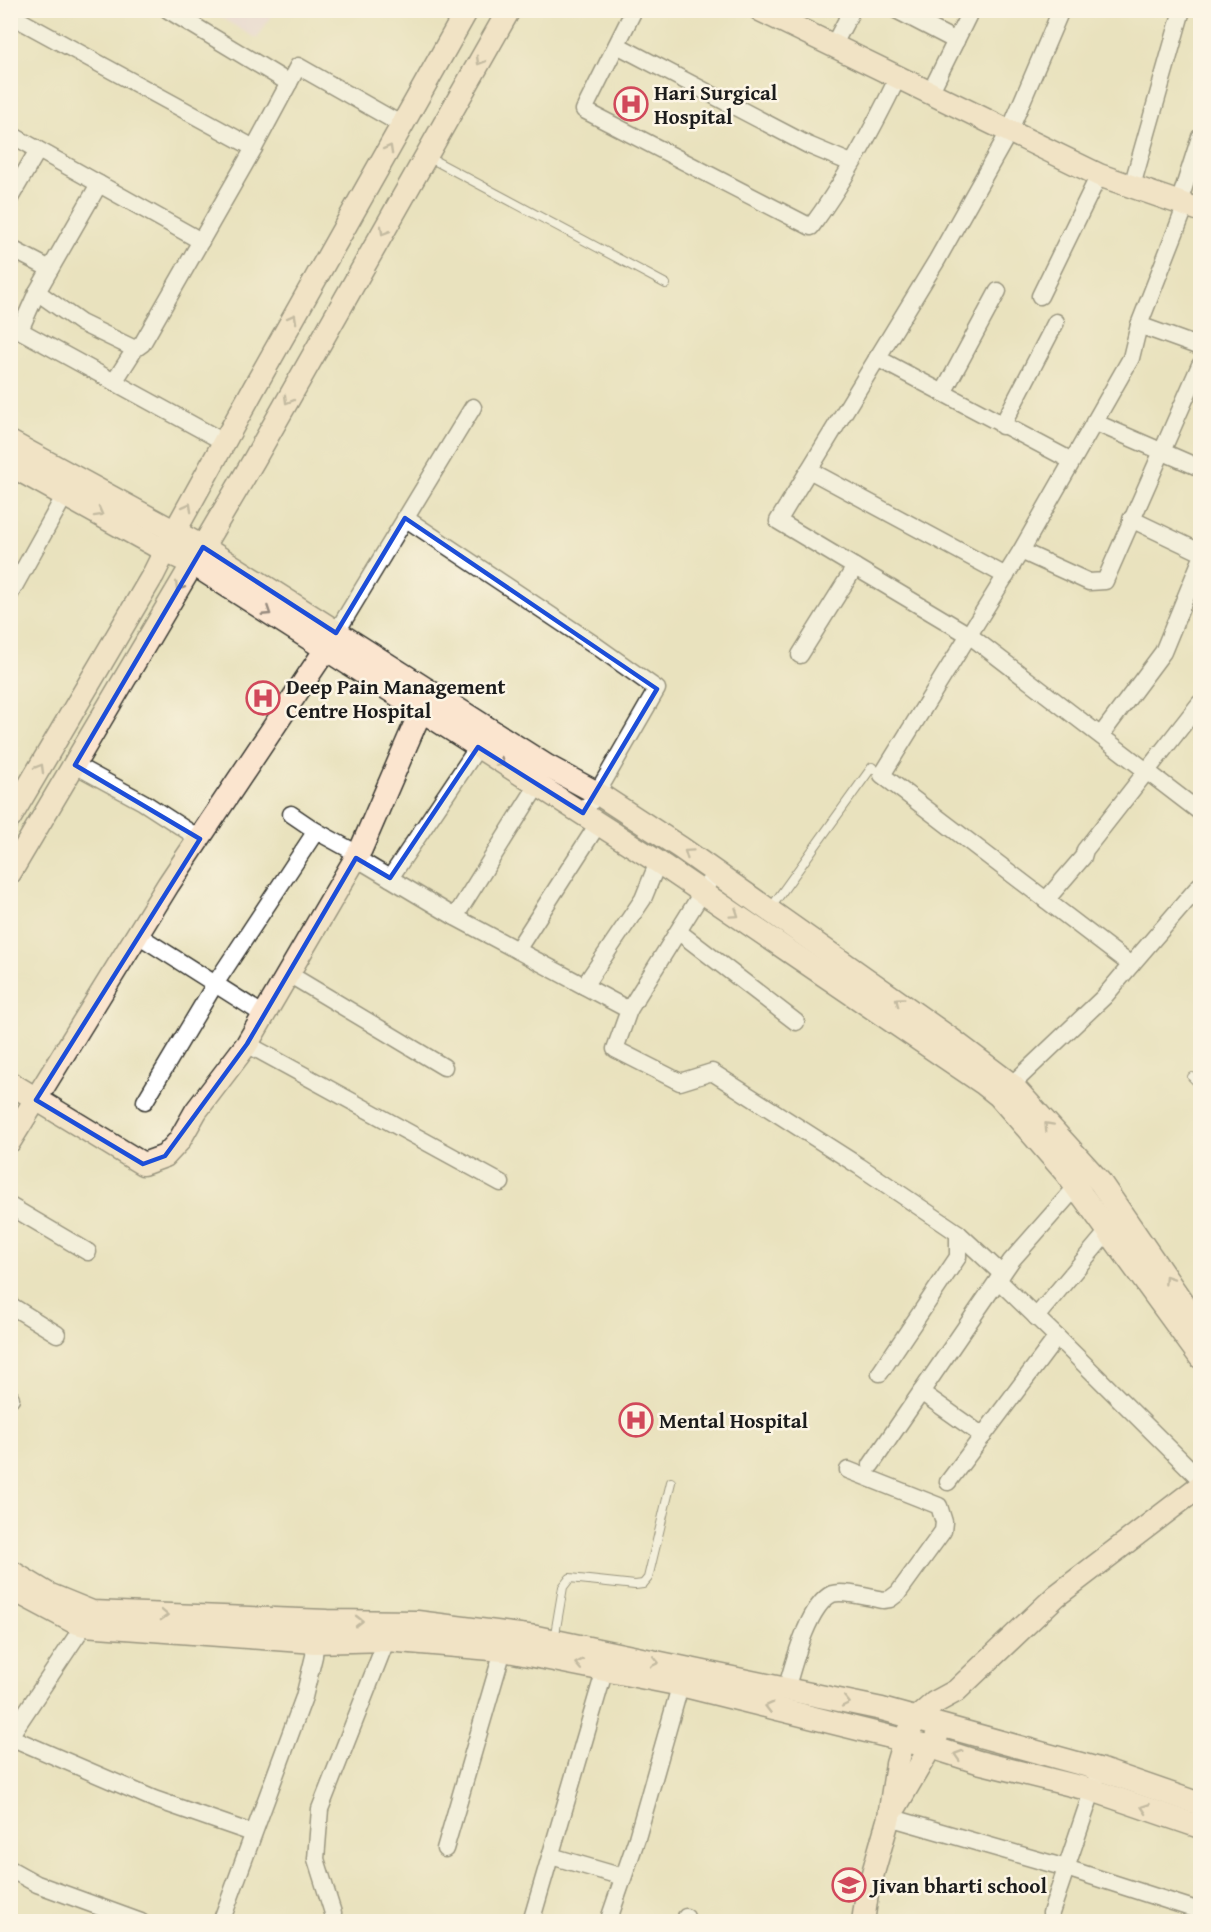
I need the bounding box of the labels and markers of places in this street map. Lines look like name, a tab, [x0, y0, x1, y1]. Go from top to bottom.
place label: Hari Surgical Hospital	[654, 77, 778, 132]
hospital icon: Hari Surgical Hospital	[613, 86, 649, 122]
place label: Deep Pain Management Centre Hospital	[286, 671, 505, 726]
hospital icon: Deep Pain Management Centre Hospital	[245, 680, 281, 716]
hospital icon: Mental Hospital	[618, 1402, 654, 1438]
place label: Mental Hospital	[659, 1405, 809, 1436]
school or university icon: Jivan bharti school	[831, 1867, 867, 1903]
place label: Jivan bharti school	[869, 1870, 1047, 1901]

